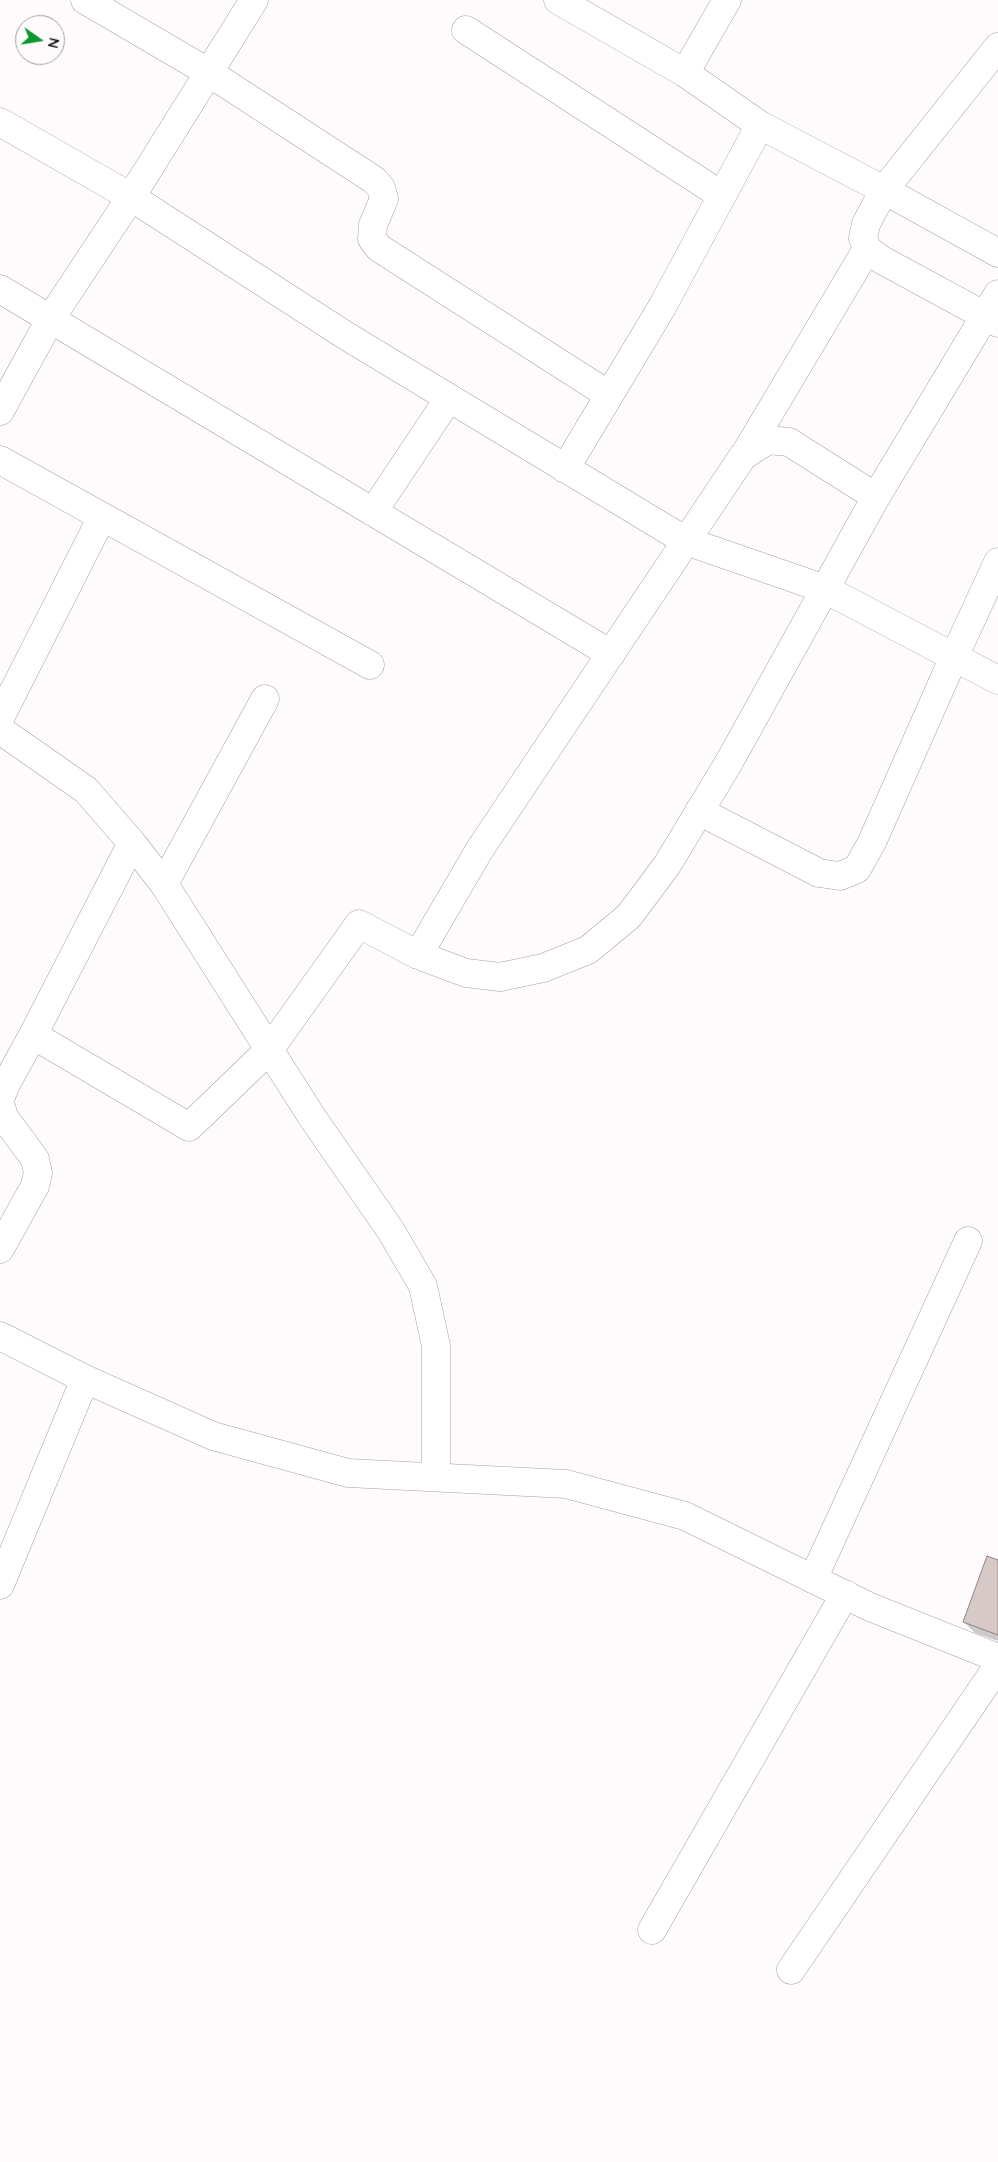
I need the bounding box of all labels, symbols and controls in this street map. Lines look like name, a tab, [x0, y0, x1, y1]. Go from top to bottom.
north arrow	[15, 15, 65, 65]
text: N	[44, 36, 64, 50]

